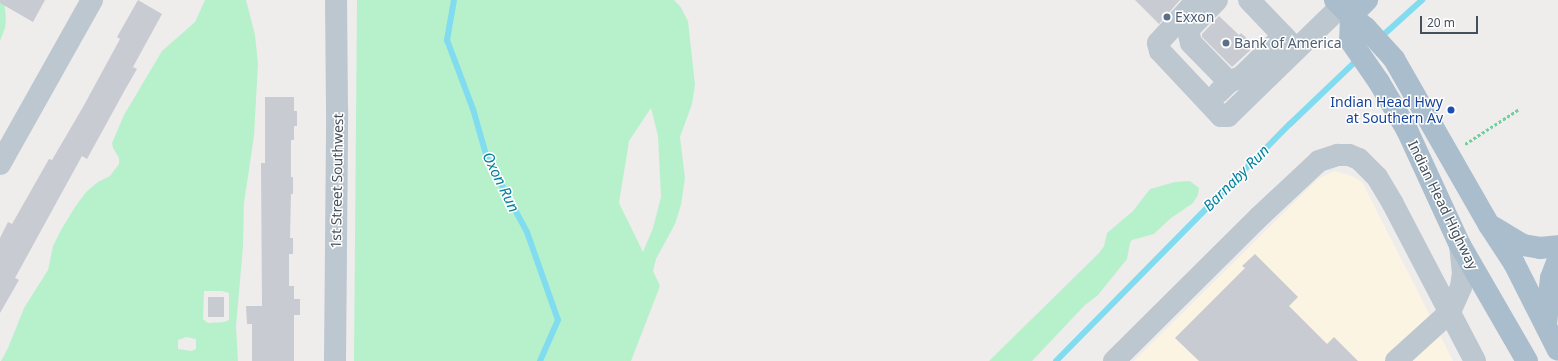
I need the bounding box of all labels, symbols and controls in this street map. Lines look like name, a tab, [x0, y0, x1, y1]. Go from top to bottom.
scale bar	[1422, 8, 1480, 34]
place label: Exxon	[1175, 9, 1214, 25]
marker: Exxon	[1162, 12, 1172, 22]
text: 20 m	[1427, 14, 1455, 31]
place label: Bank of America	[1234, 35, 1342, 51]
marker: Bank of America	[1221, 38, 1231, 48]
place label: Indian Head Hwy at Southern Av	[1330, 94, 1443, 126]
marker: Indian Head Hwy at Southern Av	[1446, 105, 1456, 115]
street label: 1st Street Southwest	[327, 113, 347, 249]
street label: Indian Head Highway	[1404, 138, 1482, 272]
water label: Barnaby Run	[1199, 141, 1273, 215]
water label: Oxon Run	[479, 149, 523, 215]

